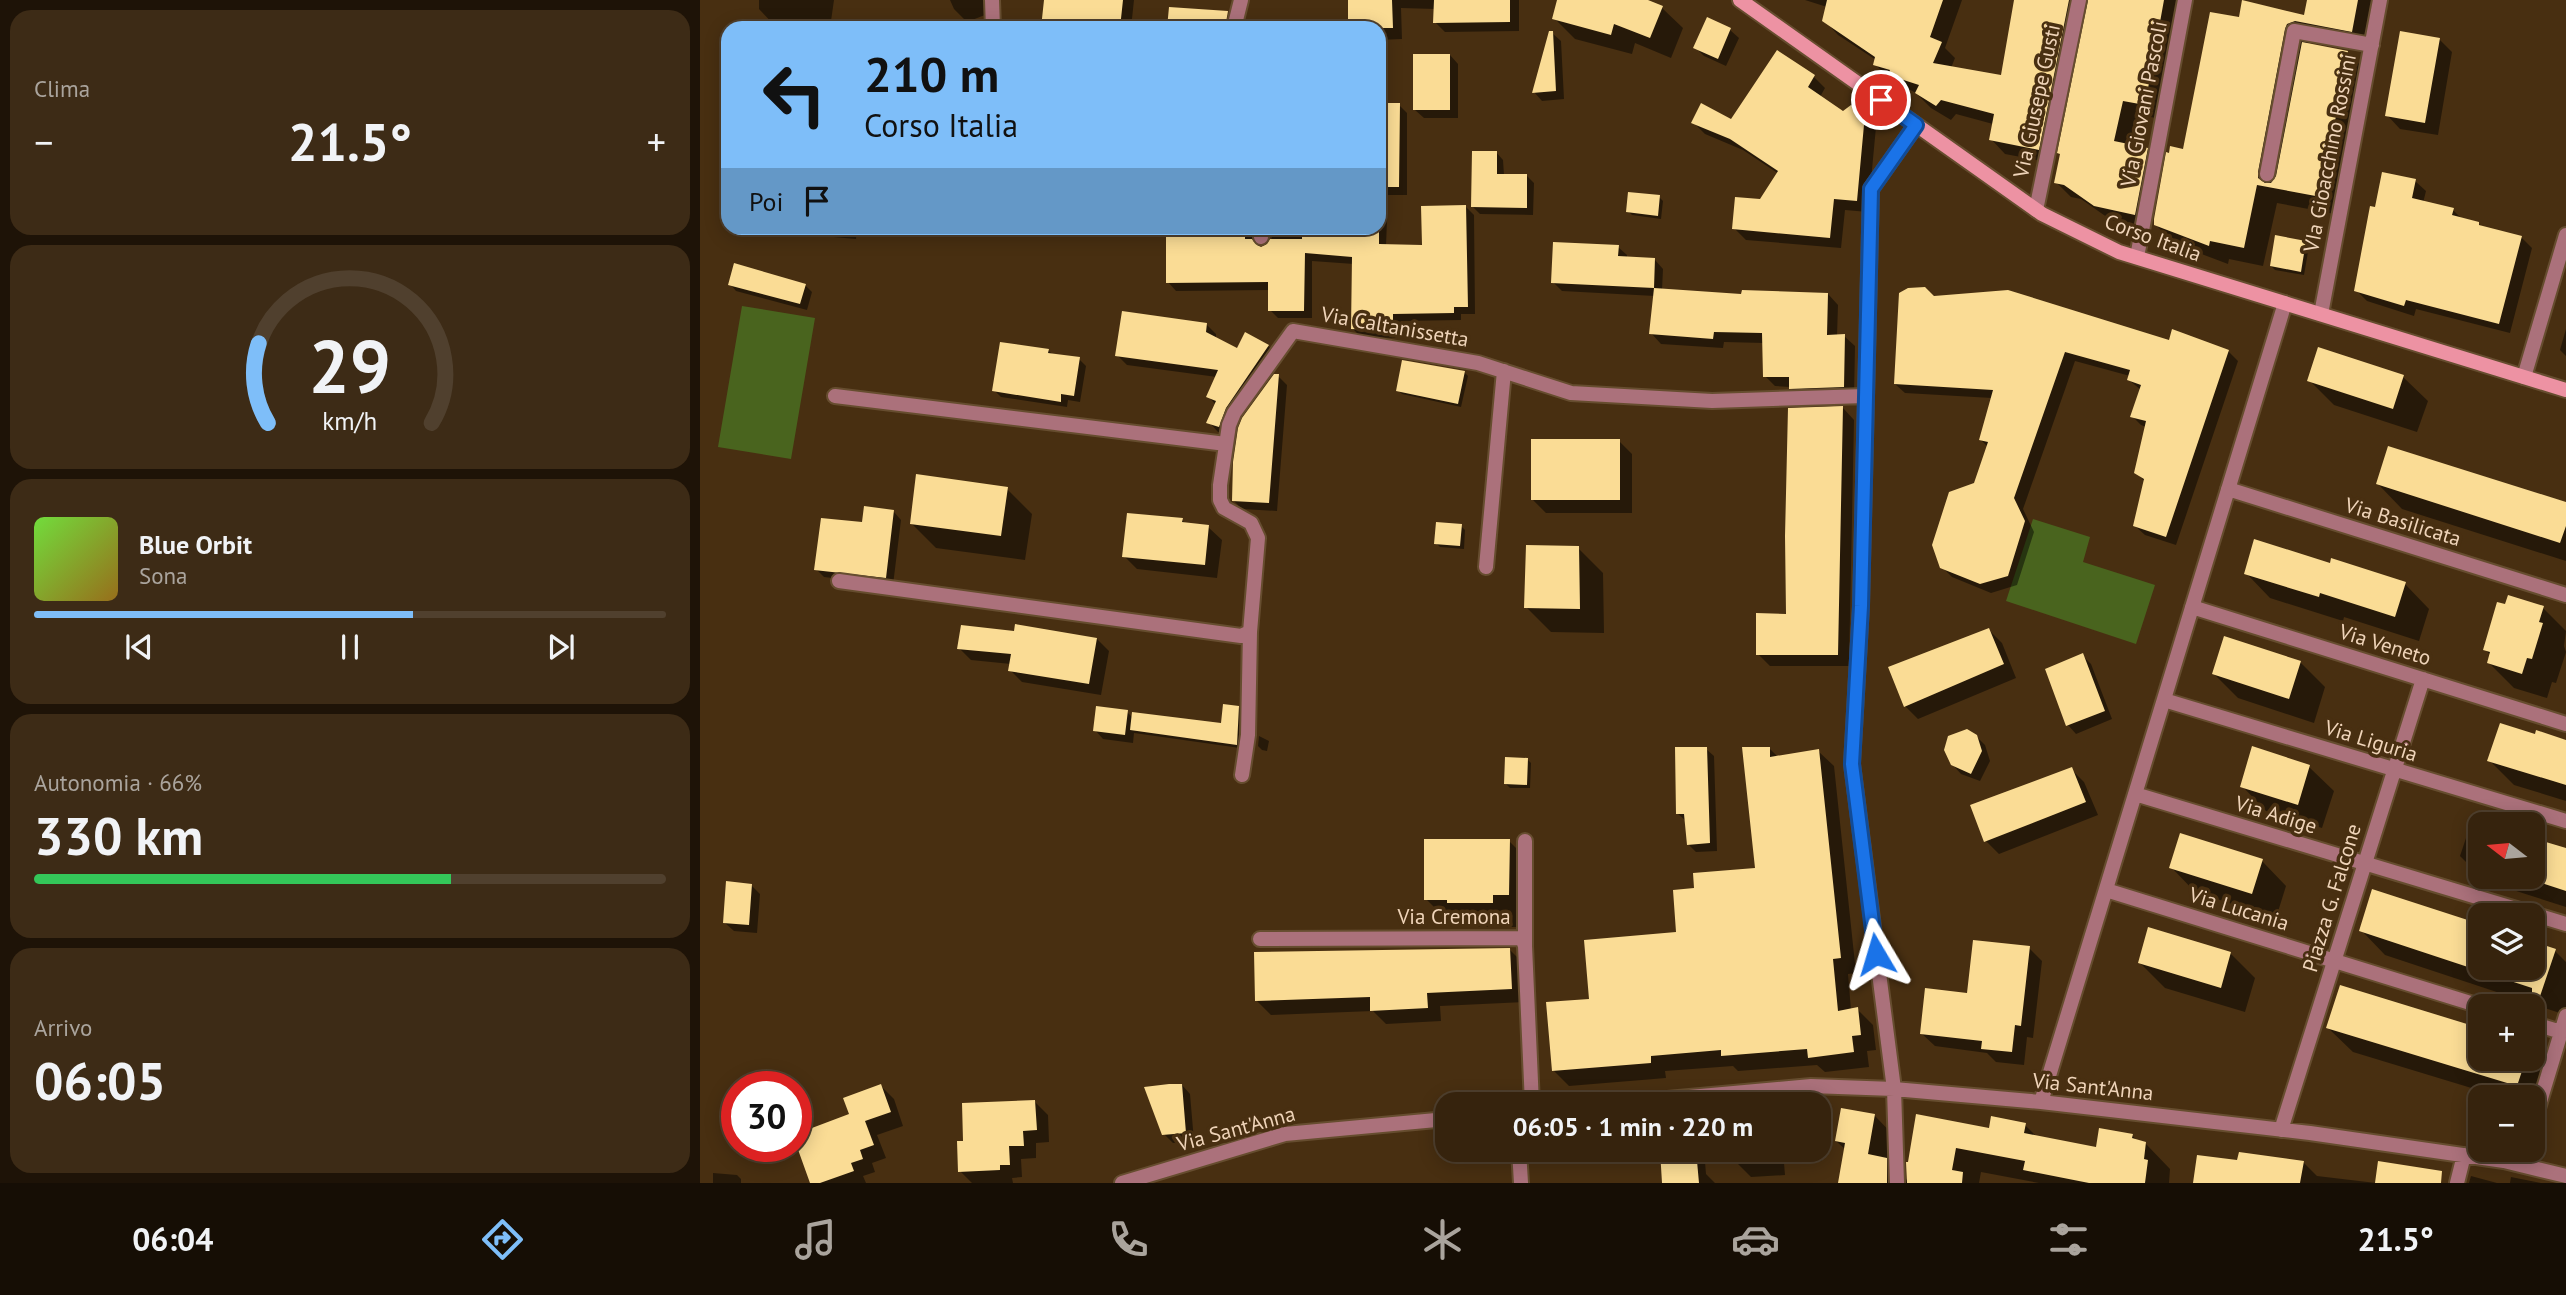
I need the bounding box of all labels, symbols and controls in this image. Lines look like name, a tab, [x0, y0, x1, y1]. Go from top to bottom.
street label: Via Giovani Pascoli	[2114, 19, 2173, 190]
street label: Via Giusepe Gusti	[2007, 22, 2066, 181]
text: 210 m	[864, 42, 999, 106]
icon: left	[749, 49, 840, 140]
street label: VIa Gioacchino Rossini	[2297, 52, 2362, 255]
pin	[1851, 70, 1911, 130]
text: Clima	[34, 74, 90, 103]
icon: arrive	[1862, 81, 1900, 119]
text: Corso Italia	[864, 104, 1018, 146]
text: 21.5°	[288, 108, 412, 175]
text: −	[34, 117, 53, 166]
text: +	[647, 117, 666, 166]
icon: arrive	[798, 182, 836, 220]
text: Poi	[749, 185, 784, 218]
street label: Corso Italia	[2101, 208, 2205, 268]
street label: Via Caltanissetta	[1318, 300, 1471, 353]
text: 29	[309, 319, 391, 413]
text: km/h	[323, 405, 377, 437]
street label: Via Basilicata	[2341, 491, 2464, 552]
text: Blue Orbit	[139, 528, 252, 561]
text: Sona	[139, 561, 188, 590]
street label: Via Veneto	[2335, 617, 2434, 671]
icon: previous	[120, 628, 158, 666]
icon: pause	[331, 628, 369, 666]
icon: next	[542, 628, 580, 666]
street label: Via Liguria	[2320, 713, 2421, 767]
text: Autonomia · 66%	[34, 768, 202, 797]
street label: Via Adige	[2231, 789, 2320, 840]
text: 330 km	[34, 802, 203, 869]
north arrow	[2468, 812, 2544, 889]
map controls	[2468, 812, 2545, 1162]
street label: Piazza G. Falcone	[2296, 820, 2367, 975]
street label: Via Lucania	[2185, 880, 2292, 936]
street label: Via Cremona	[1396, 903, 1511, 930]
button: layers	[2468, 903, 2545, 980]
position arrow	[1839, 917, 1913, 991]
button: +	[2468, 994, 2545, 1071]
text: Arrivo	[34, 1013, 92, 1042]
text: 06:05	[34, 1047, 166, 1114]
street label: Via Sant'Anna	[2030, 1067, 2155, 1106]
speed limit sign: 30	[721, 1071, 812, 1162]
button: −	[2468, 1085, 2545, 1162]
street label: Via Sant'Anna	[1173, 1100, 1298, 1158]
text: 06:05 · 1 min · 220 m	[1513, 1110, 1753, 1143]
icon: directions	[478, 1215, 527, 1264]
icon: music	[791, 1215, 840, 1264]
icon: phone	[1104, 1215, 1153, 1264]
icon: climate	[1418, 1215, 1467, 1264]
icon: car	[1731, 1215, 1780, 1264]
icon: filters	[2044, 1215, 2093, 1264]
text: 06:04	[132, 1218, 213, 1260]
text: 21.5°	[2358, 1218, 2434, 1260]

